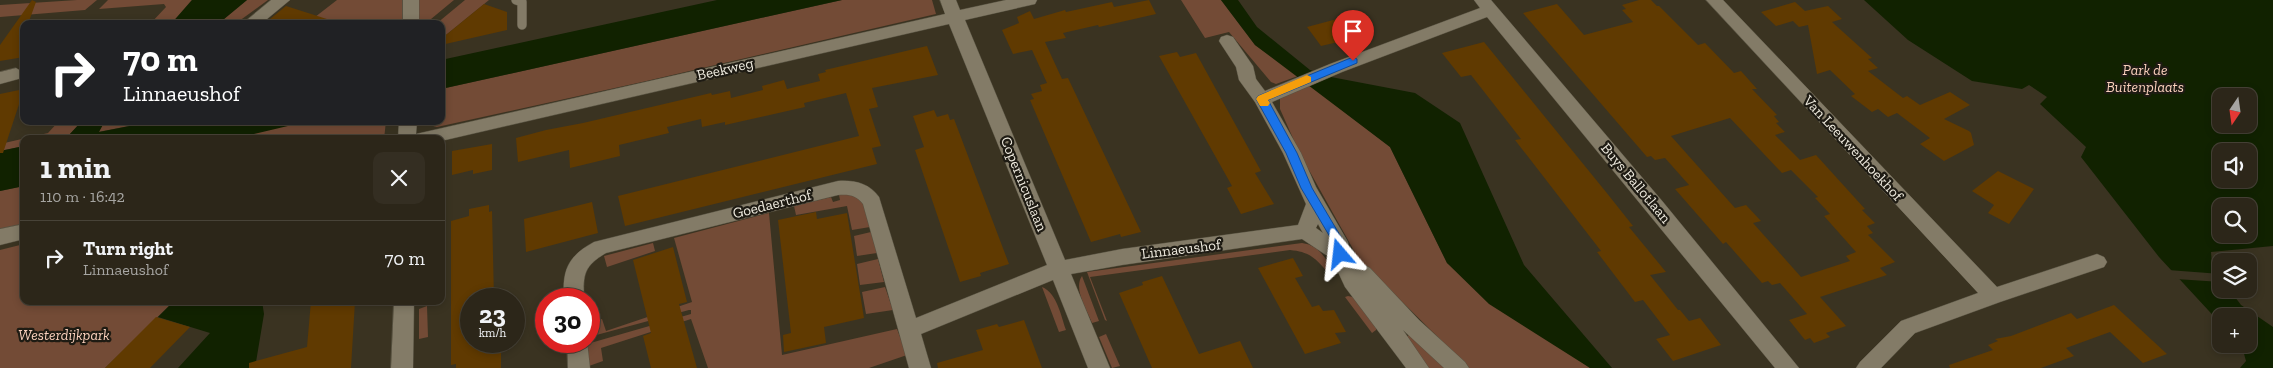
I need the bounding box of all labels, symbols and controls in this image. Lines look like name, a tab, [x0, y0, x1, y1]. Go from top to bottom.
pin	[1332, 10, 1374, 61]
icon: arrive	[1339, 17, 1367, 45]
text: 70 m	[123, 38, 198, 80]
icon: right	[40, 40, 105, 105]
street label: Beekweg	[695, 54, 755, 84]
park label: Park de Buitenplaats	[2106, 61, 2184, 96]
text: Linnaeushof	[123, 80, 240, 107]
north arrow	[2212, 88, 2258, 132]
map controls	[2212, 88, 2257, 353]
street label: Van Leeuwenhoekhof	[1799, 91, 1907, 205]
street label: Copernicuslaan	[997, 134, 1051, 234]
street label: Buys Ballotlaan	[1597, 139, 1675, 227]
button: sound	[2212, 143, 2257, 188]
text: 1 min	[40, 150, 111, 186]
button: close	[373, 152, 425, 204]
street label: Goedaerthof	[731, 185, 814, 222]
text: 110 m · 16:42	[40, 187, 125, 206]
button: search	[2212, 198, 2257, 243]
position arrow	[1313, 227, 1365, 279]
street label: Linnaeushof	[1140, 235, 1223, 263]
text: Turn right	[83, 237, 173, 260]
icon: right	[40, 244, 68, 272]
text: 70 m	[384, 247, 425, 270]
button: layers	[2212, 253, 2257, 298]
text: Linnaeushof	[83, 260, 168, 279]
speed limit sign: 30	[535, 288, 600, 353]
text: 23	[479, 299, 506, 329]
button: +	[2212, 308, 2257, 353]
park label: Westerdijkpark	[18, 326, 110, 344]
text: km/h	[479, 326, 506, 340]

